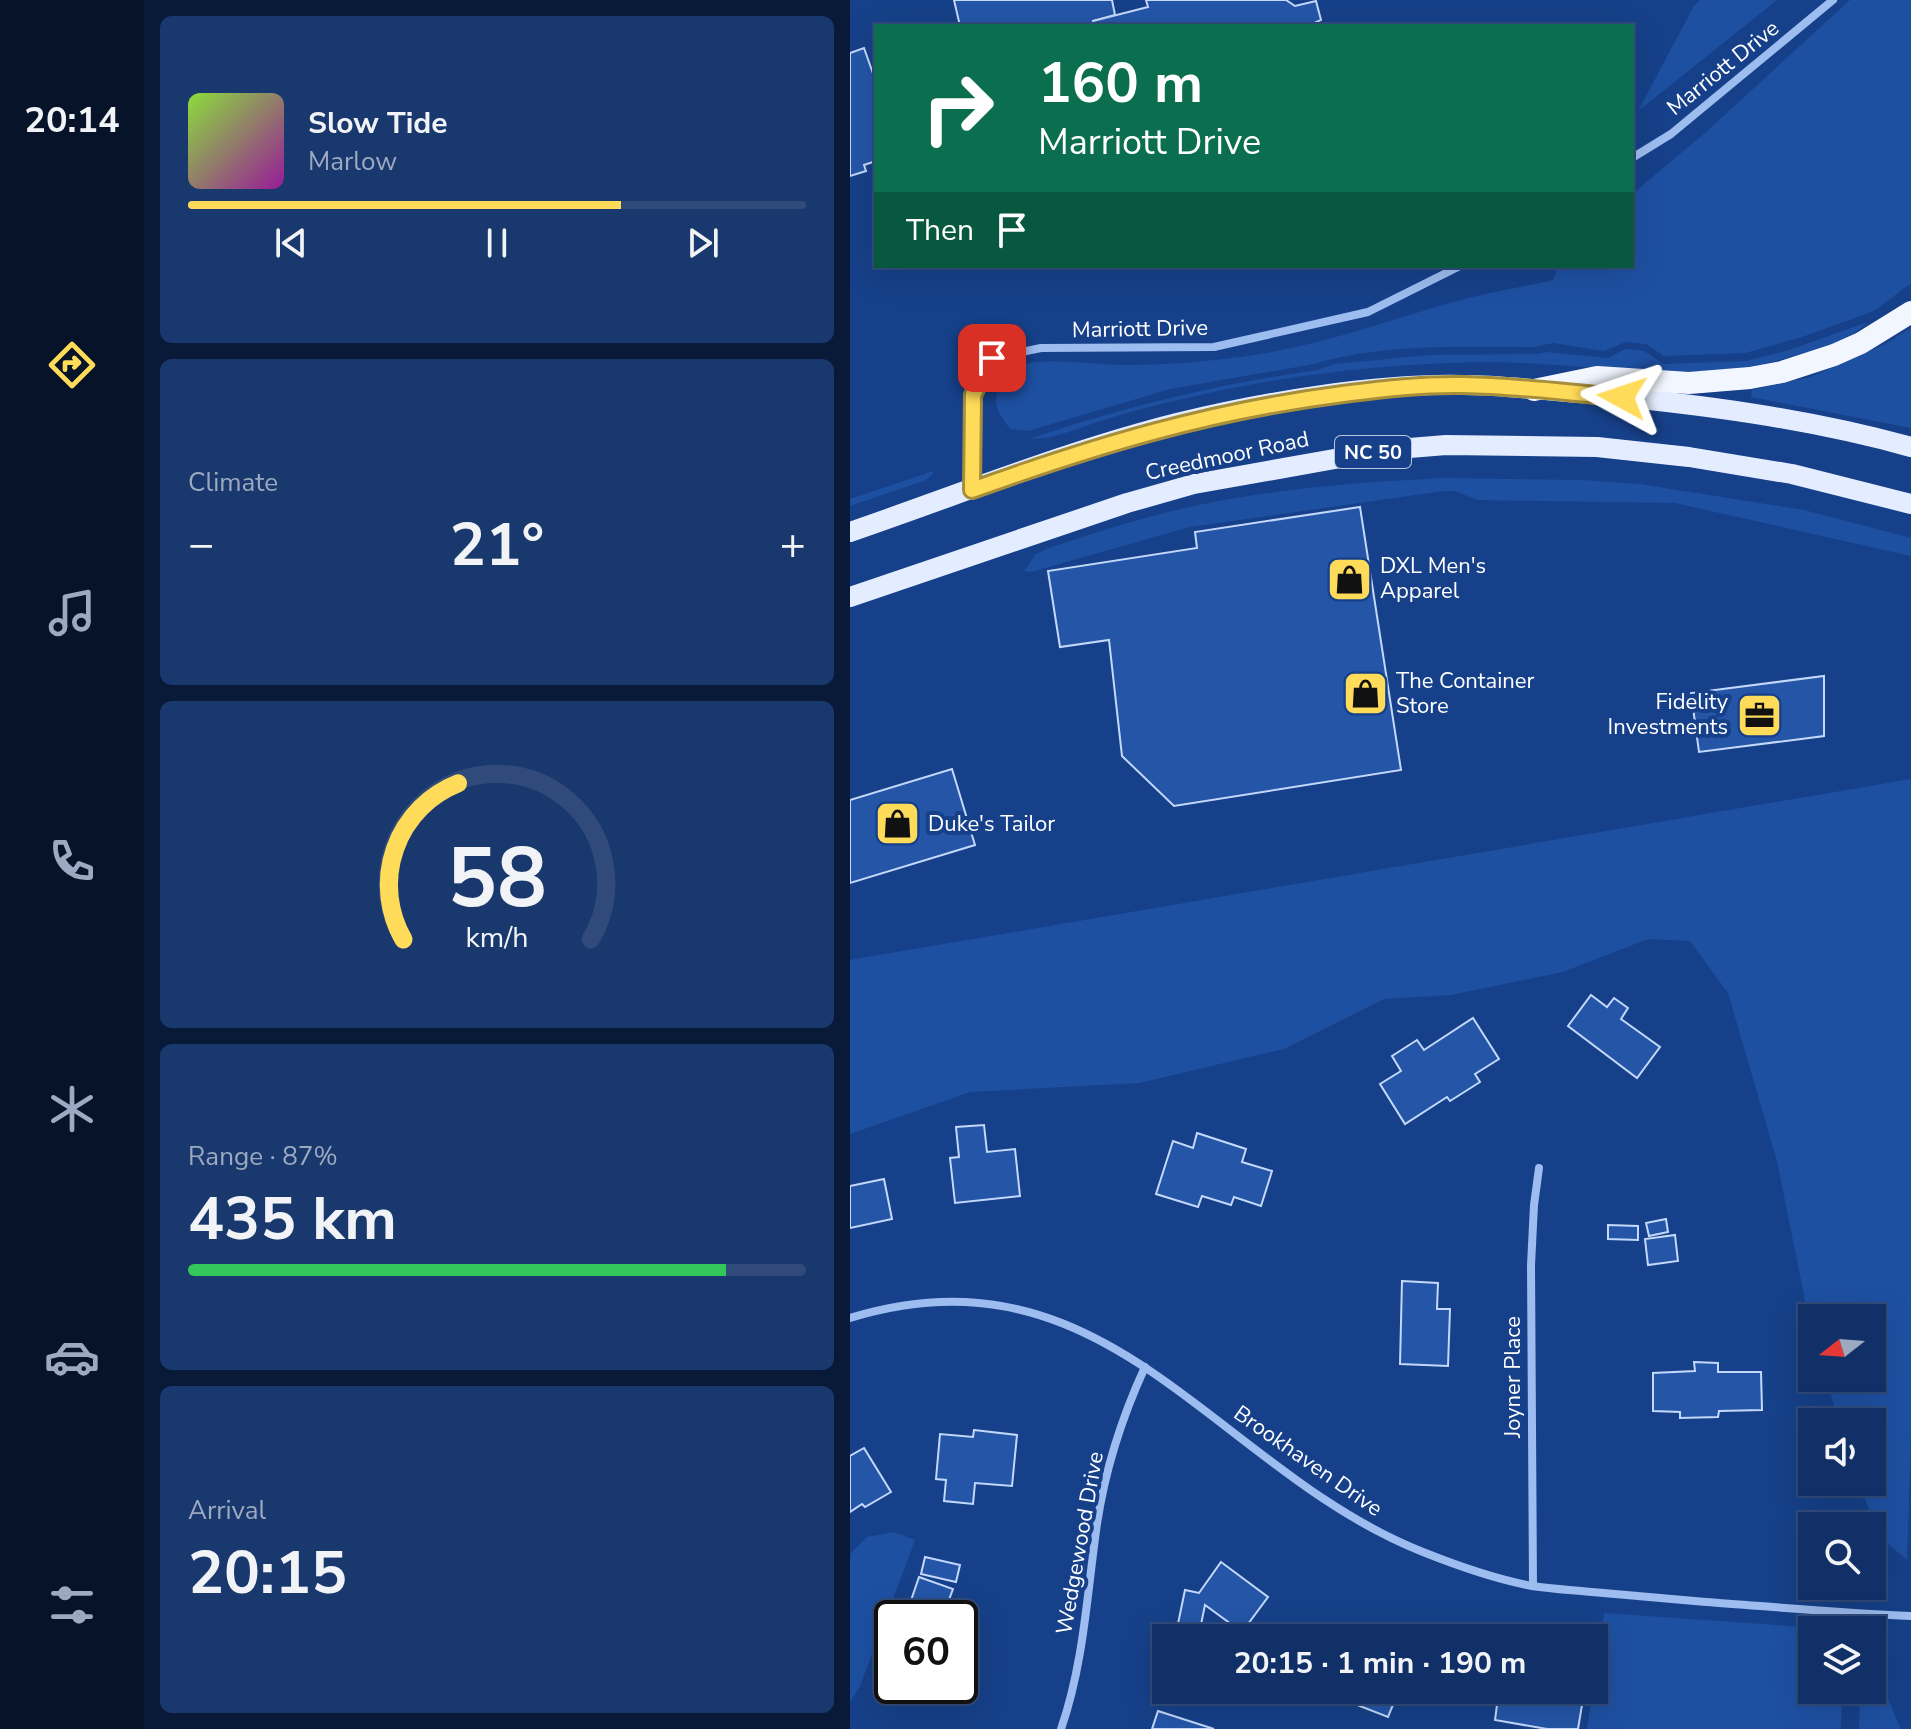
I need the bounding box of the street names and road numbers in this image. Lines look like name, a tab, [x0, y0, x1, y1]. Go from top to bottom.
street label: Marriott Drive	[1661, 13, 1785, 123]
street label: Marriott Drive	[1072, 313, 1208, 345]
street label: Creedmoor Road	[1142, 424, 1312, 488]
road number: NC 50	[1335, 436, 1411, 468]
street label: Joyner Place	[1498, 1316, 1528, 1439]
street label: Brookhaven Drive	[1228, 1398, 1388, 1524]
street label: Wedgewood Drive	[1049, 1449, 1111, 1637]

